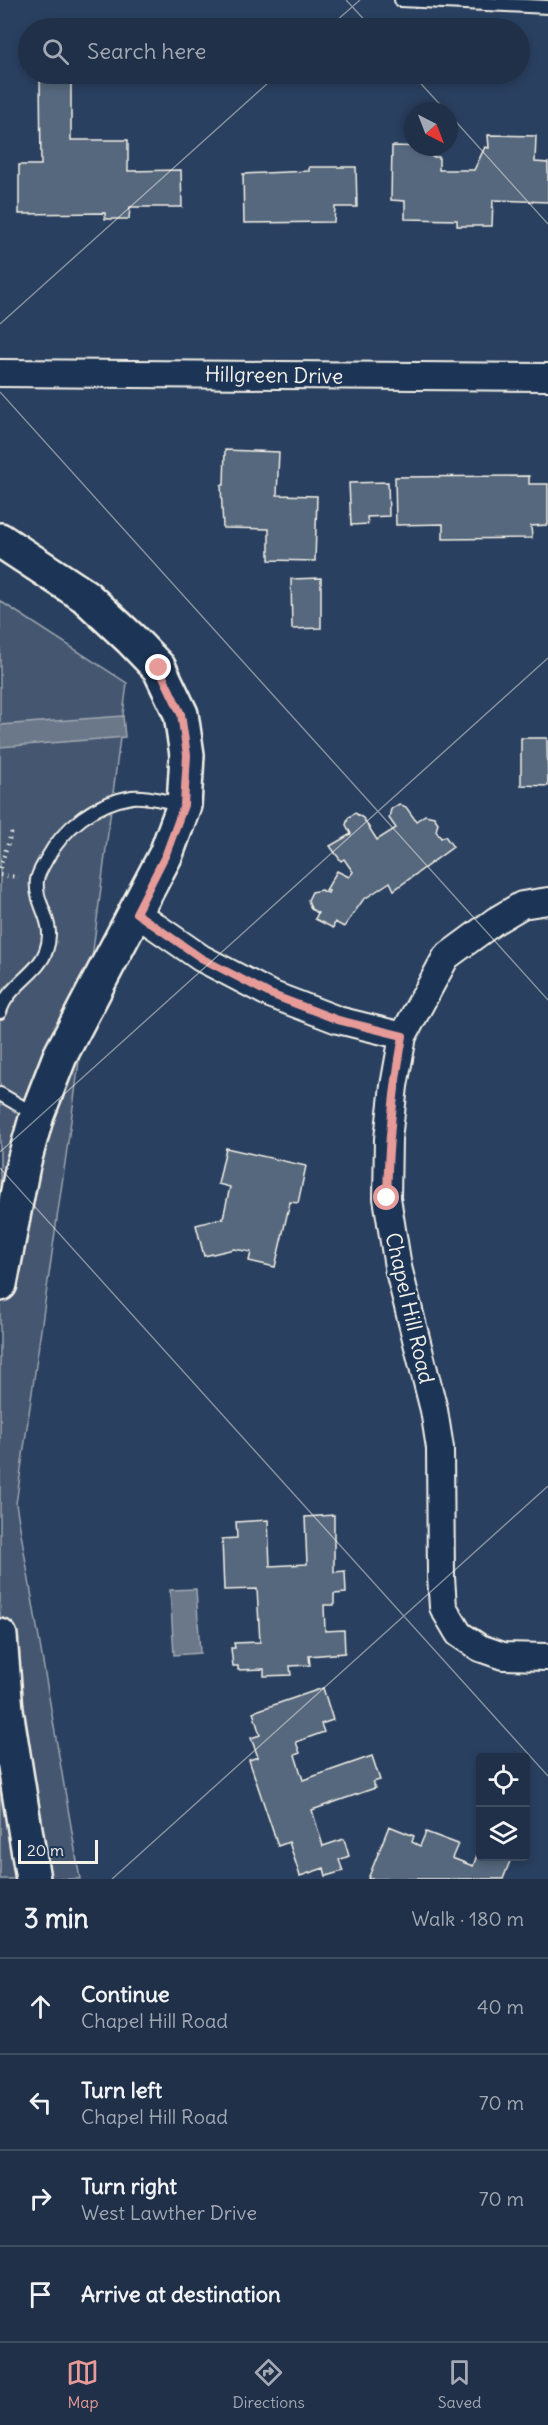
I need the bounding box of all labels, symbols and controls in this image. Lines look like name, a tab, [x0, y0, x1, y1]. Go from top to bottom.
search box	[18, 18, 530, 84]
icon: search	[39, 35, 72, 68]
text: Search here	[87, 37, 206, 65]
north arrow	[404, 102, 458, 156]
street label: Hillgreen Drive	[205, 360, 343, 390]
route end	[145, 654, 171, 680]
route start	[373, 1184, 399, 1210]
street label: Chapel Hill Road	[379, 1230, 441, 1386]
map controls	[476, 1753, 530, 1861]
button: locate	[476, 1753, 530, 1807]
button: layers	[476, 1807, 530, 1861]
scale bar	[18, 1837, 98, 1864]
text: 20 m	[27, 1840, 64, 1860]
text: 3 min	[24, 1902, 89, 1935]
text: Walk · 180 m	[412, 1906, 524, 1931]
text: Continue	[81, 1980, 170, 2008]
icon: ahead	[24, 1990, 57, 2023]
text: 40 m	[477, 1994, 524, 2019]
text: Chapel Hill Road	[81, 2008, 228, 2033]
text: Turn left	[81, 2076, 162, 2104]
icon: left	[24, 2086, 57, 2119]
text: 70 m	[479, 2090, 524, 2115]
text: Chapel Hill Road	[81, 2104, 228, 2129]
text: Turn right	[81, 2172, 177, 2200]
icon: right	[24, 2182, 57, 2215]
text: 70 m	[479, 2186, 524, 2211]
text: West Lawther Drive	[81, 2200, 257, 2225]
icon: arrive	[24, 2278, 57, 2311]
text: Arrive at destination	[81, 2280, 281, 2308]
tab: Map	[66, 2356, 99, 2412]
tab: Directions	[232, 2356, 305, 2412]
tab: Saved	[438, 2356, 482, 2412]

